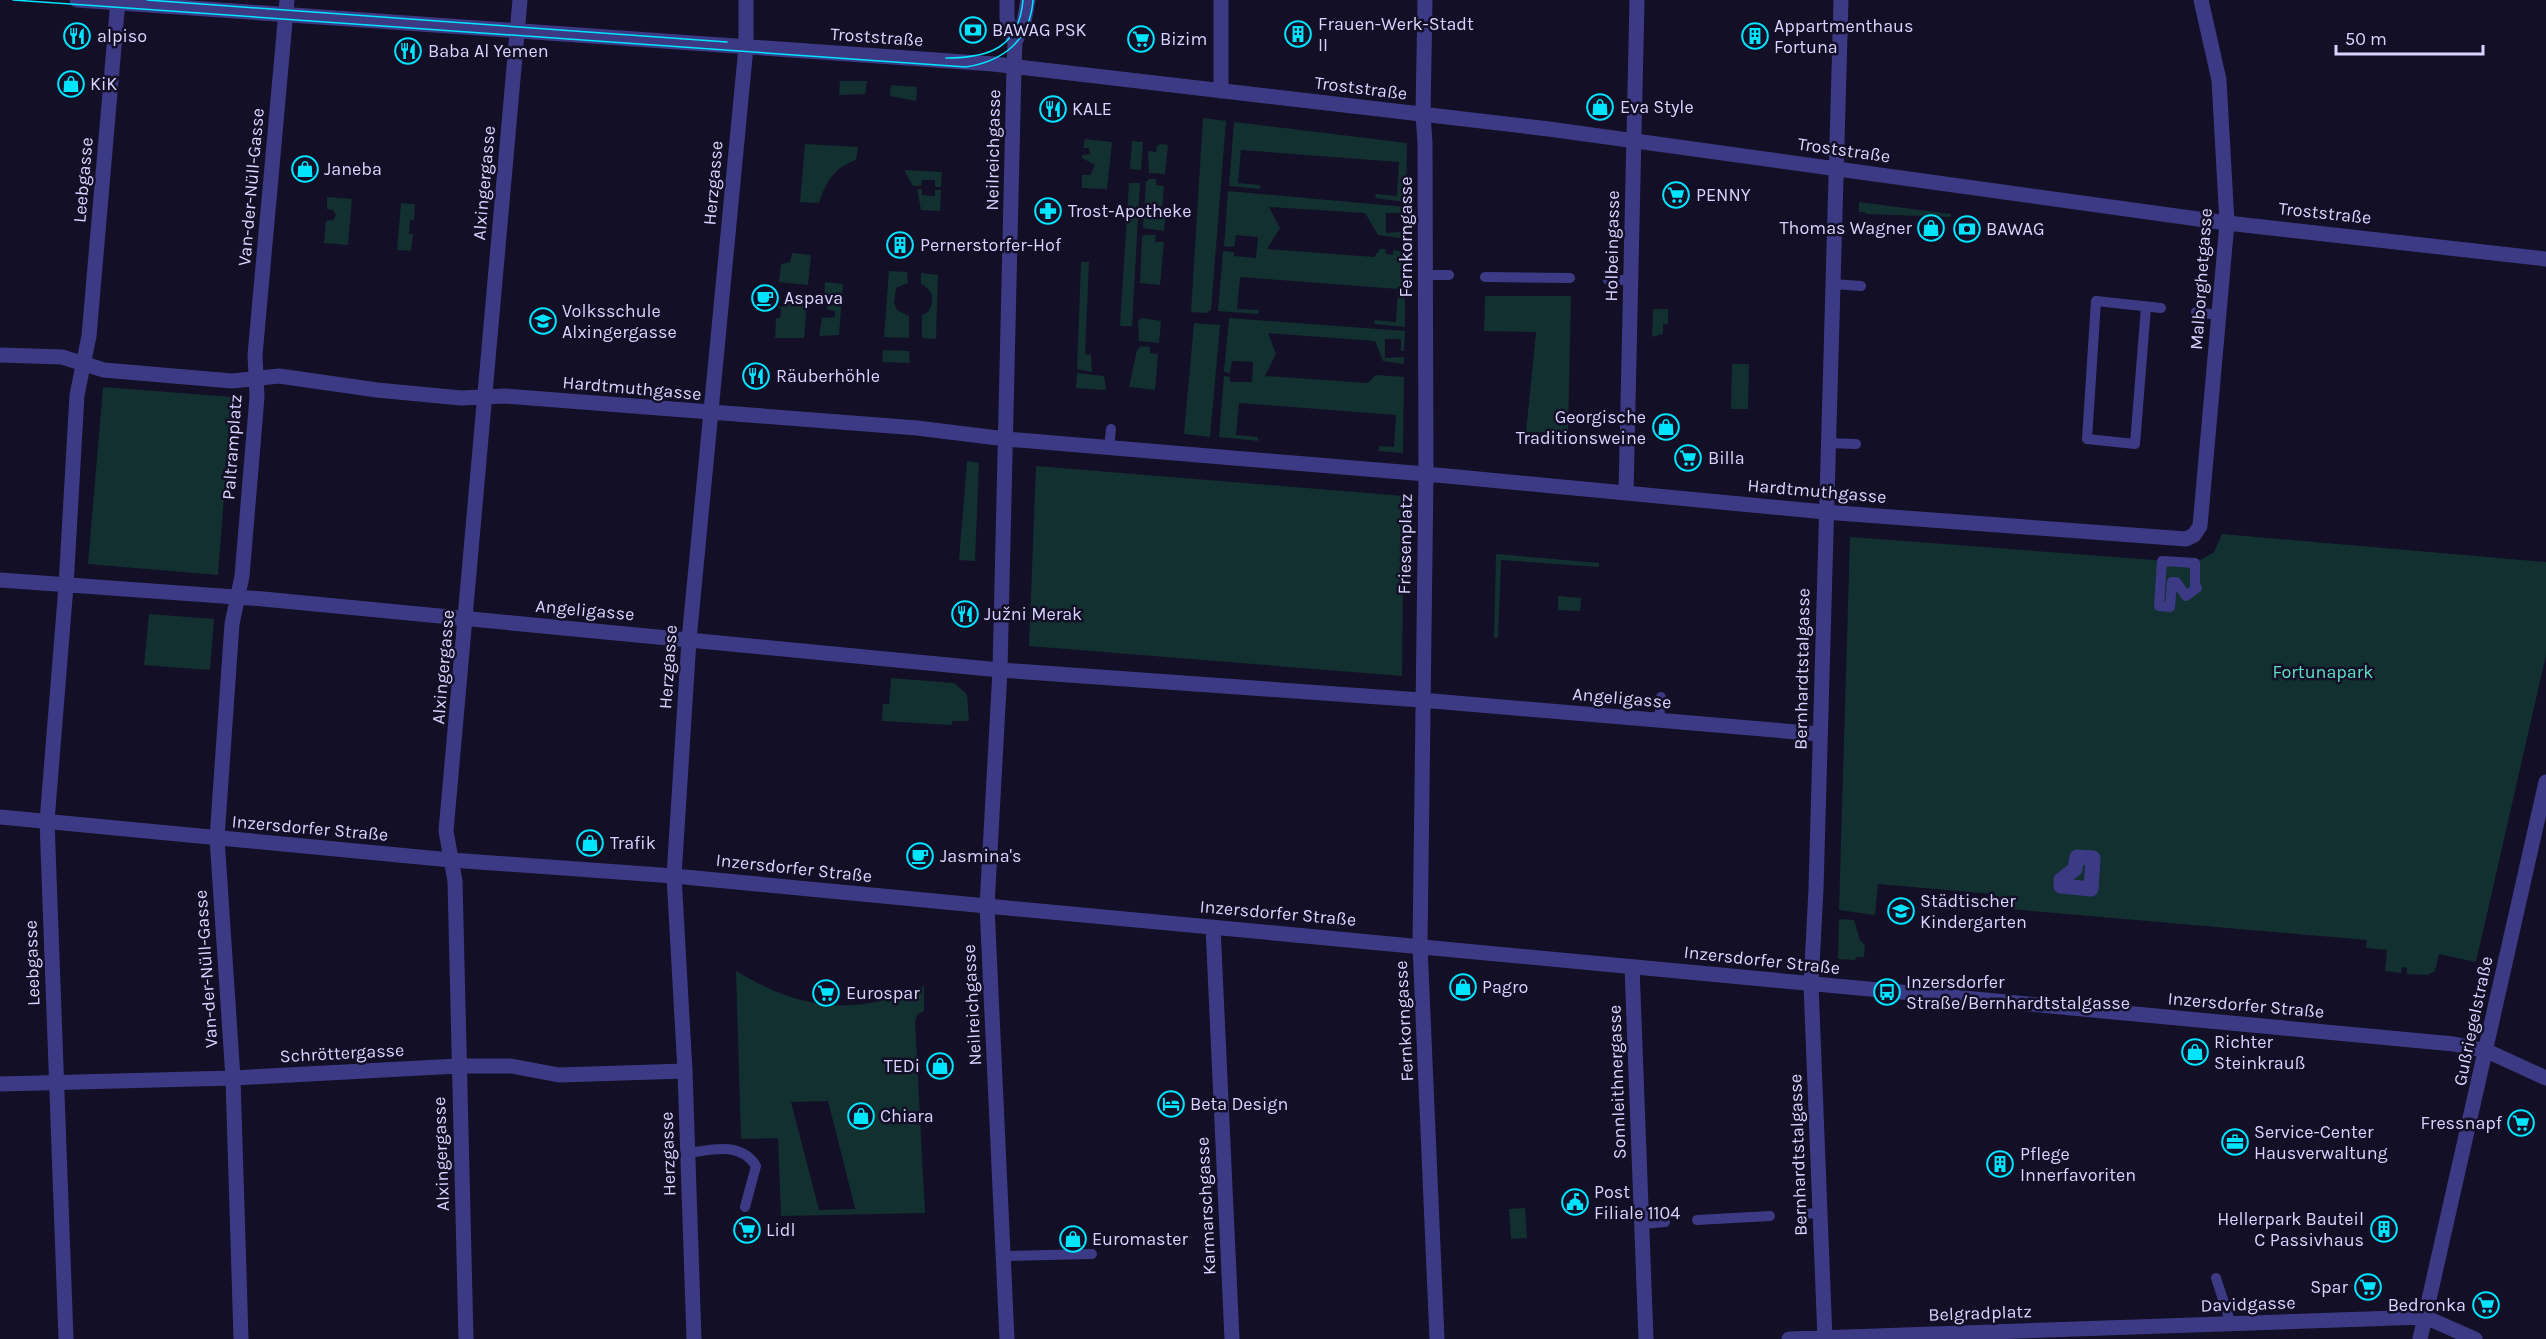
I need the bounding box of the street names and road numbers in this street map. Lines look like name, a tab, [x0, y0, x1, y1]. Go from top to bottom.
street label: Troststraße	[830, 23, 924, 51]
street label: Troststraße	[1313, 71, 1409, 105]
street label: Neilreichgasse	[981, 89, 1005, 211]
street label: Van-der-Nüll-Gasse	[233, 107, 269, 267]
street label: Alxingergasse	[468, 125, 500, 241]
street label: Troststraße	[1796, 133, 1892, 167]
street label: Leebgasse	[68, 136, 98, 224]
street label: Herzgasse	[698, 140, 728, 226]
street label: Fernkorngasse	[1395, 176, 1417, 298]
street label: Holbeingasse	[1600, 190, 1624, 302]
street label: Troststraße	[2278, 197, 2372, 229]
street label: Malborghetgasse	[2185, 207, 2217, 351]
street label: Hardtmuthgasse	[562, 371, 702, 405]
street label: Paltramplatz	[217, 394, 247, 500]
street label: Hardtmuthgasse	[1747, 474, 1887, 508]
street label: Friesenplatz	[1393, 493, 1417, 595]
street label: Bernhardtstalgasse	[1790, 588, 1814, 750]
street label: Angeligasse	[535, 595, 635, 625]
street label: Alxingergasse	[427, 609, 459, 725]
street label: Herzgasse	[654, 624, 682, 710]
street label: Angeligasse	[1572, 683, 1672, 713]
street label: Inzersdorfer Straße	[231, 810, 389, 846]
street label: Inzersdorfer Straße	[715, 849, 873, 887]
street label: Van-der-Nüll-Gasse	[189, 889, 223, 1049]
street label: Inzersdorfer Straße	[1199, 895, 1357, 931]
street label: Leebgasse	[20, 920, 44, 1006]
street label: Inzersdorfer Straße	[1683, 941, 1841, 979]
street label: Neilreichgasse	[958, 944, 986, 1066]
street label: Gußriegelstraße	[2449, 954, 2497, 1088]
street label: Fernkorngasse	[1390, 960, 1418, 1082]
street label: Inzersdorfer Straße	[2167, 987, 2325, 1023]
street label: Sonnleithnergasse	[1603, 1005, 1631, 1159]
street label: Schröttergasse	[279, 1039, 405, 1067]
street label: Bernhardtstalgasse	[1784, 1074, 1812, 1236]
street label: Alxingergasse	[428, 1096, 454, 1212]
street label: Herzgasse	[656, 1111, 680, 1197]
street label: Karmarschgasse	[1191, 1136, 1221, 1276]
street label: Davidgasse	[2200, 1291, 2296, 1317]
street label: Belgradplatz	[1928, 1300, 2032, 1326]

